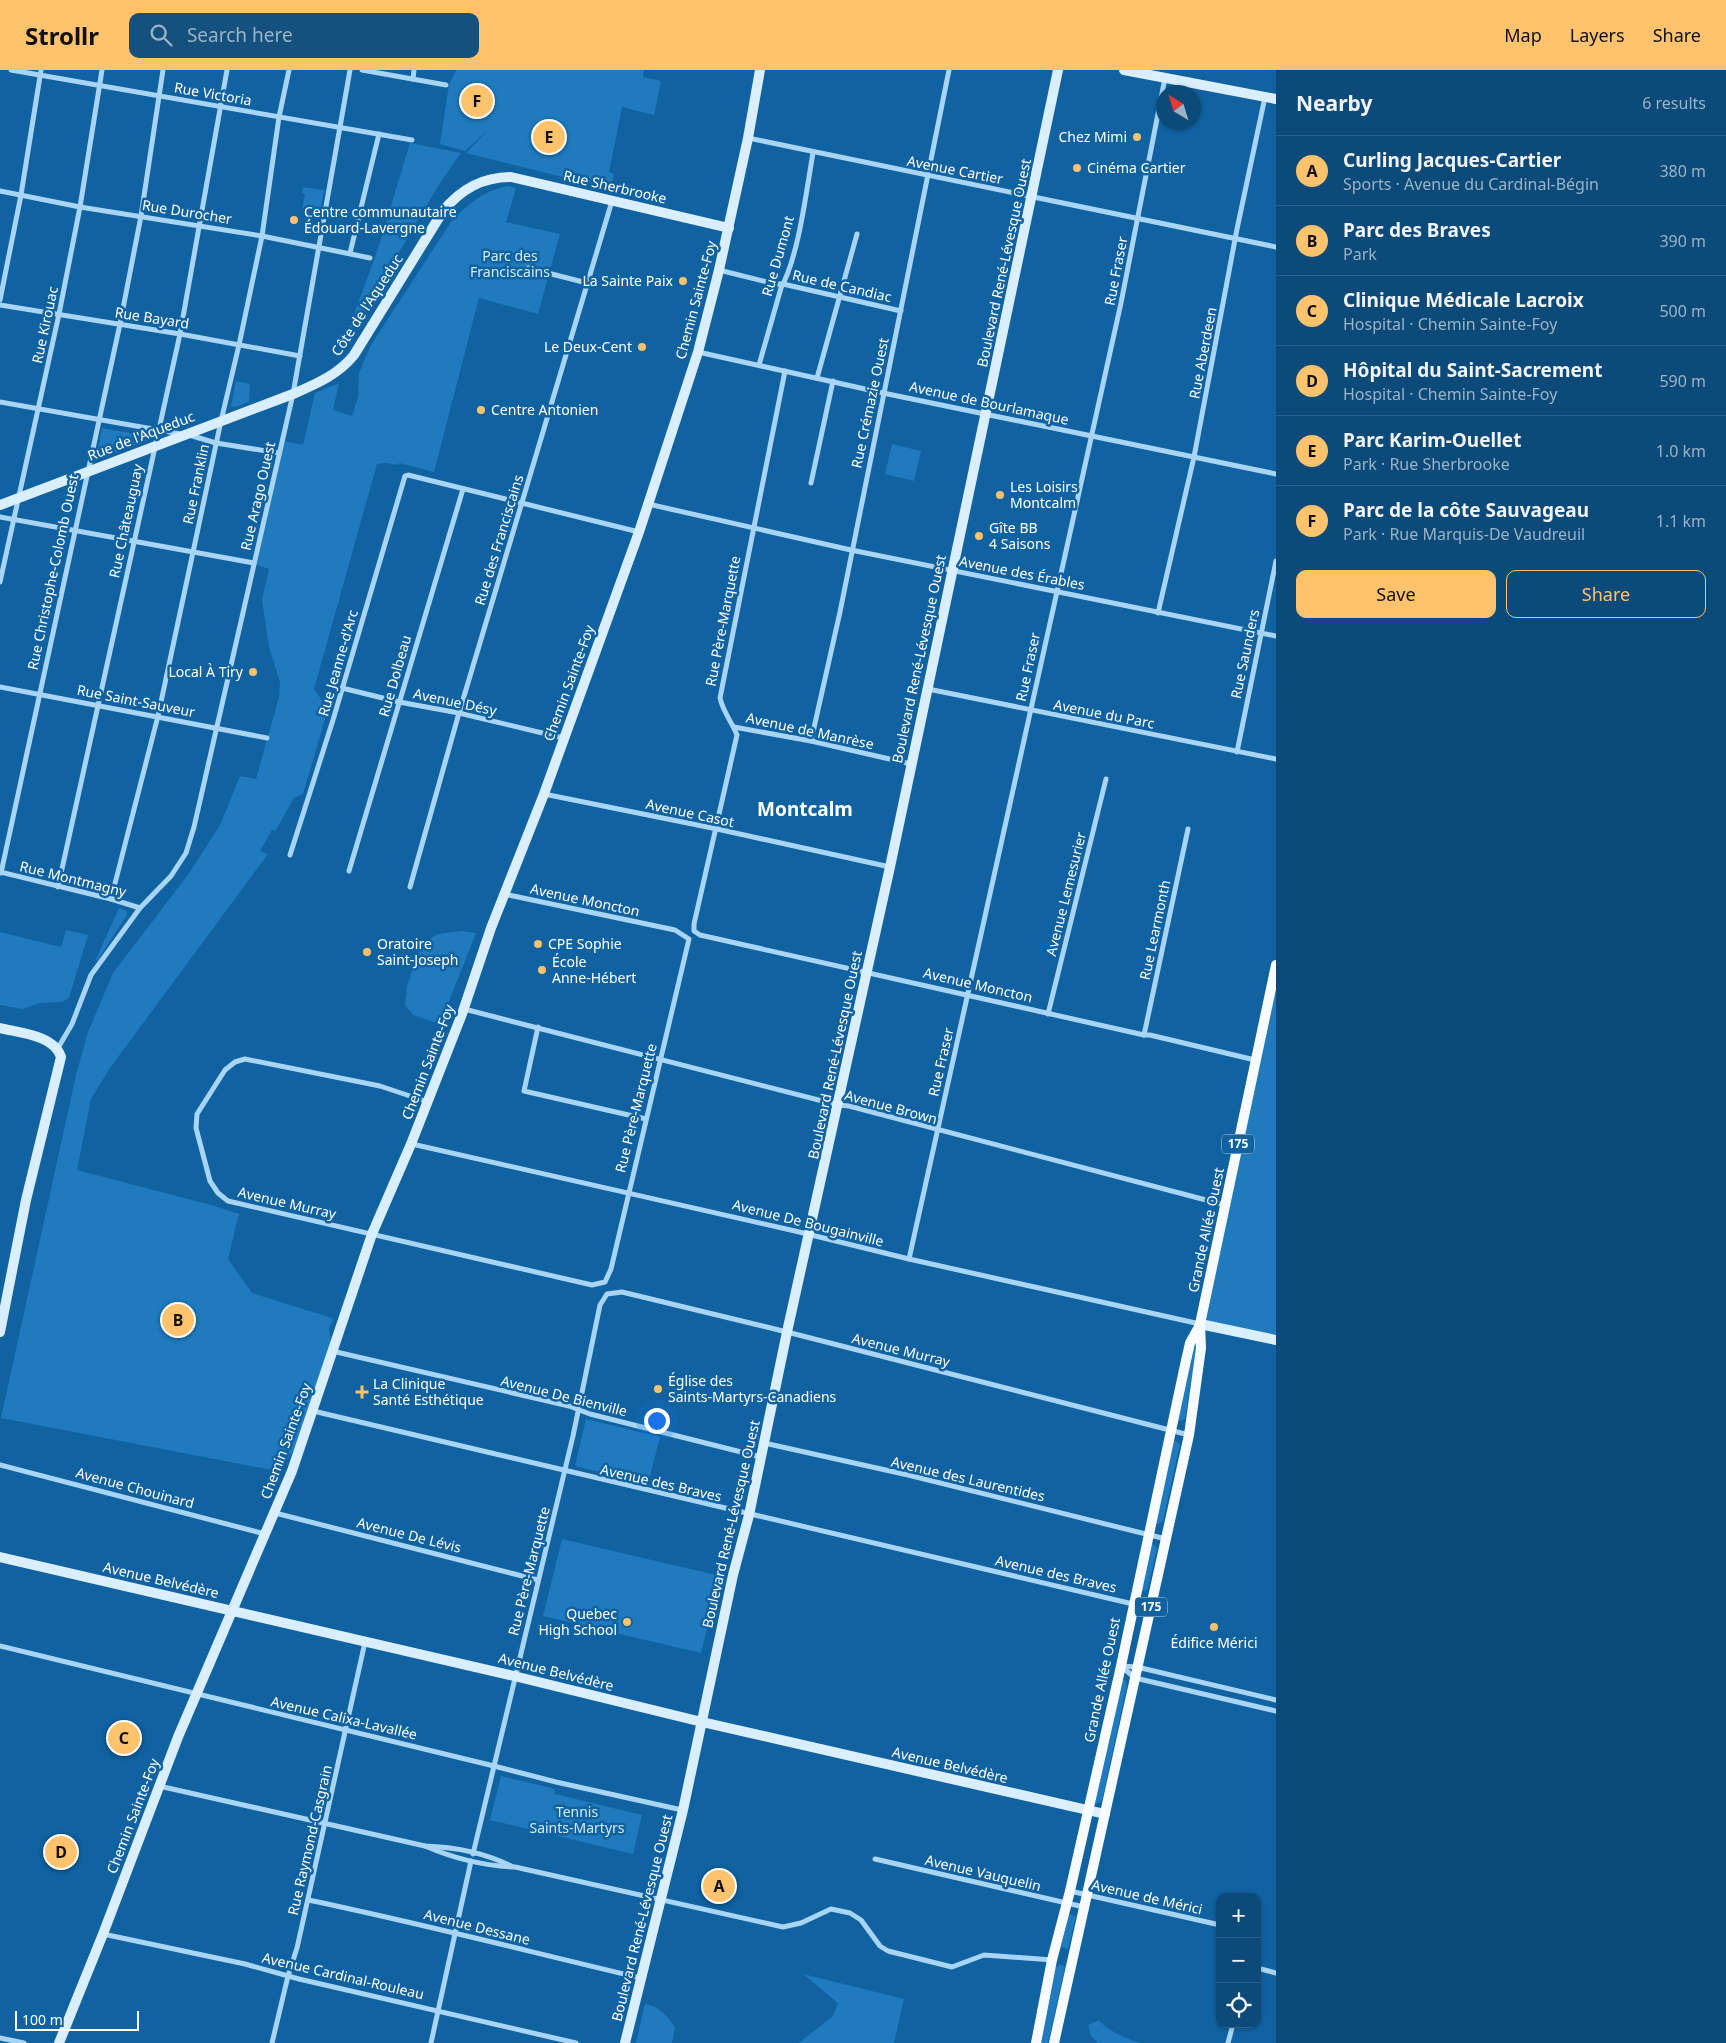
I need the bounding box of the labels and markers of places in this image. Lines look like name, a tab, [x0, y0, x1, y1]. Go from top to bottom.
pin: F	[461, 82, 493, 120]
pin: E	[533, 118, 565, 156]
place label: Chez Mimi	[1059, 127, 1127, 146]
marker: Chez Mimi	[1131, 131, 1143, 143]
place label: Cinéma Cartier	[1087, 158, 1186, 177]
marker: Cinéma Cartier	[1071, 162, 1083, 174]
place label: Centre communautaire Édouard-Lavergne	[304, 202, 457, 237]
marker: Centre communautaire Édouard-Lavergne	[288, 214, 300, 226]
place label: La Sainte Paix	[582, 271, 674, 290]
marker: La Sainte Paix	[677, 275, 689, 287]
place label: Le Deux-Cent	[544, 337, 632, 356]
marker: Le Deux-Cent	[636, 341, 648, 353]
place label: Centre Antonien	[491, 400, 598, 419]
marker: Centre Antonien	[475, 404, 487, 416]
place label: Les Loisirs Montcalm	[1010, 477, 1078, 512]
marker: Les Loisirs Montcalm	[994, 489, 1006, 501]
place label: Gîte BB 4 Saisons	[989, 518, 1051, 553]
marker: Gîte BB 4 Saisons	[973, 530, 985, 542]
place label: Local À Tiry	[168, 662, 244, 681]
marker: Local À Tiry	[247, 666, 259, 678]
place label: Oratoire Saint-Joseph	[377, 934, 459, 969]
place label: CPE Sophie	[548, 934, 622, 953]
marker: CPE Sophie	[532, 938, 544, 950]
marker: Oratoire Saint-Joseph	[361, 946, 373, 958]
place label: École Anne-Hébert	[552, 952, 636, 987]
marker: École Anne-Hébert	[536, 964, 548, 976]
pin: B	[162, 1301, 194, 1339]
place label: Église des Saints-Martyrs-Canadiens	[668, 1371, 837, 1406]
place label: La Clinique Santé Esthétique	[373, 1374, 484, 1409]
marker: Église des Saints-Martyrs-Canadiens	[652, 1383, 664, 1395]
marker: La Clinique Santé Esthétique	[355, 1385, 369, 1399]
place label: Quebec High School	[539, 1604, 617, 1639]
marker: Quebec High School	[621, 1616, 633, 1628]
marker: Édifice Mérici	[1208, 1621, 1220, 1633]
place label: Édifice Mérici	[1170, 1633, 1258, 1652]
pin: C	[108, 1719, 140, 1757]
pin: D	[45, 1833, 77, 1871]
pin: A	[703, 1867, 735, 1905]

